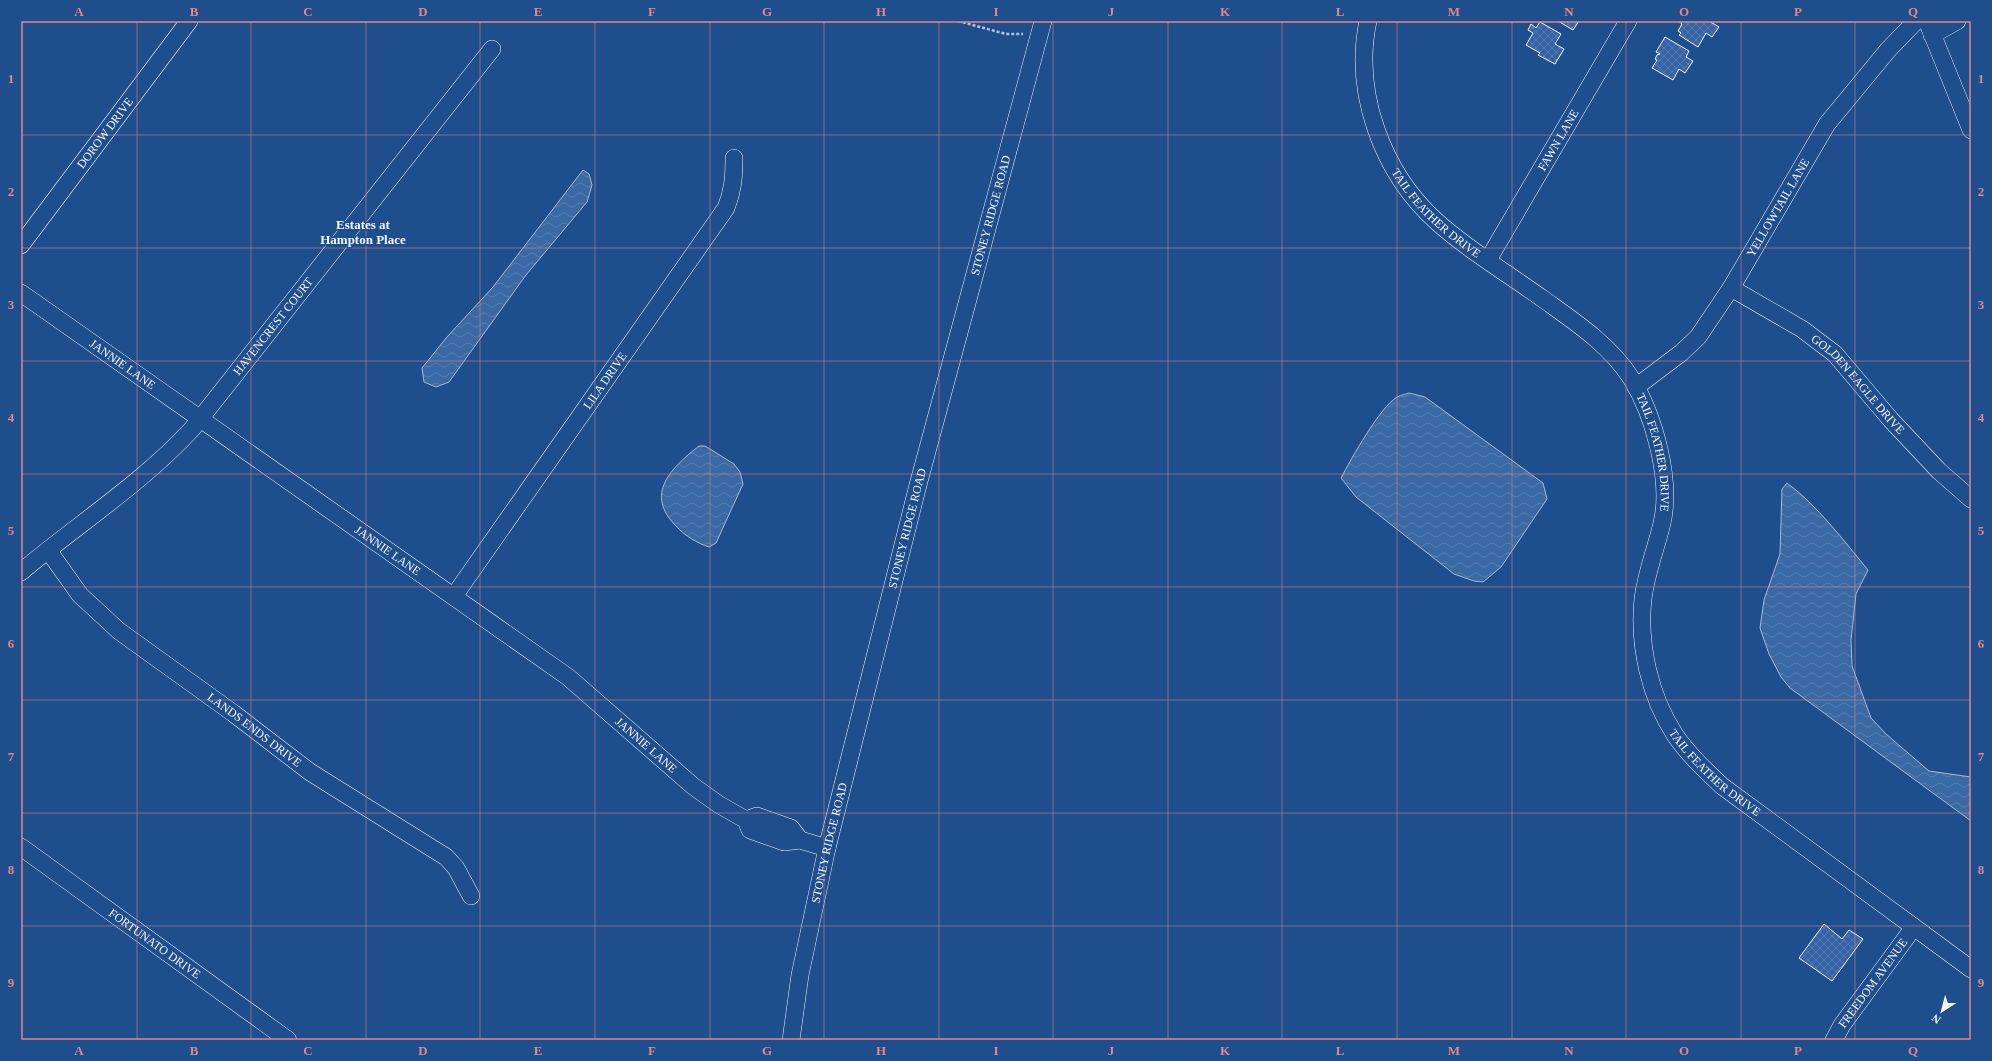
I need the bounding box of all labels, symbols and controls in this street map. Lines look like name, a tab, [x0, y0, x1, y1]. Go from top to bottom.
text: A	[74, 4, 84, 19]
text: B	[190, 4, 199, 19]
text: C	[303, 4, 313, 19]
text: D	[418, 4, 428, 19]
text: E	[534, 4, 542, 19]
text: F	[648, 4, 656, 19]
text: G	[762, 4, 772, 19]
text: H	[876, 4, 886, 19]
text: I	[993, 4, 999, 19]
text: J	[1108, 4, 1115, 19]
text: K	[1220, 4, 1231, 19]
text: L	[1336, 4, 1345, 19]
text: M	[1448, 4, 1460, 19]
text: N	[1564, 4, 1574, 19]
text: O	[1679, 4, 1689, 19]
text: P	[1794, 4, 1802, 19]
text: Q	[1908, 4, 1918, 19]
text: 1	[8, 71, 14, 86]
text: 1	[1978, 71, 1984, 86]
street label: DOROW DRIVE	[74, 95, 136, 171]
street label: FAWN LANE	[1535, 107, 1582, 173]
street label: STONEY RIDGE ROAD	[968, 154, 1014, 277]
street label: YELLOWTAIL LANE	[1744, 156, 1812, 259]
street label: TAIL FEATHER DRIVE	[1389, 166, 1483, 261]
text: 2	[8, 184, 14, 199]
text: 2	[1978, 184, 1984, 199]
district label: Estates at Hampton Place	[320, 217, 406, 247]
street label: HAVENCREST COURT	[230, 274, 316, 378]
text: 3	[8, 297, 15, 312]
text: 3	[1978, 297, 1985, 312]
street label: GOLDEN EAGLE DRIVE	[1808, 331, 1908, 437]
street label: JANNIE LANE	[87, 336, 158, 392]
street label: LILA DRIVE	[580, 349, 630, 412]
street label: TAIL FEATHER DRIVE	[1633, 391, 1672, 512]
text: 4	[8, 410, 15, 425]
text: 4	[1978, 410, 1985, 425]
street label: STONEY RIDGE ROAD	[885, 466, 929, 590]
text: 5	[8, 523, 15, 538]
street label: JANNIE LANE	[352, 523, 423, 578]
text: 5	[1978, 523, 1985, 538]
text: 6	[8, 636, 15, 651]
text: 6	[1978, 636, 1985, 651]
street label: LANDS ENDS DRIVE	[205, 690, 304, 770]
street label: JANNIE LANE	[612, 715, 680, 776]
street label: TAIL FEATHER DRIVE	[1666, 727, 1763, 819]
text: 7	[8, 749, 15, 764]
text: 7	[1978, 749, 1985, 764]
street label: STONEY RIDGE ROAD	[808, 781, 850, 904]
text: 8	[8, 862, 15, 877]
text: 8	[1978, 862, 1985, 877]
street label: FORTUNATO DRIVE	[106, 906, 203, 982]
street label: FREEDOM AVENUE	[1835, 936, 1910, 1031]
text: 9	[8, 975, 15, 990]
text: 9	[1978, 975, 1985, 990]
north arrow	[1922, 991, 1962, 1031]
text: N	[1929, 1012, 1943, 1026]
text: A	[74, 1043, 84, 1058]
text: B	[190, 1043, 199, 1058]
text: C	[303, 1043, 313, 1058]
text: D	[418, 1043, 428, 1058]
text: E	[534, 1043, 542, 1058]
text: F	[648, 1043, 656, 1058]
text: G	[762, 1043, 772, 1058]
text: H	[876, 1043, 886, 1058]
text: I	[993, 1043, 999, 1058]
text: J	[1108, 1043, 1115, 1058]
text: K	[1220, 1043, 1231, 1058]
text: L	[1336, 1043, 1345, 1058]
text: M	[1448, 1043, 1460, 1058]
text: N	[1564, 1043, 1574, 1058]
text: O	[1679, 1043, 1689, 1058]
text: P	[1794, 1043, 1802, 1058]
text: Q	[1908, 1043, 1918, 1058]

